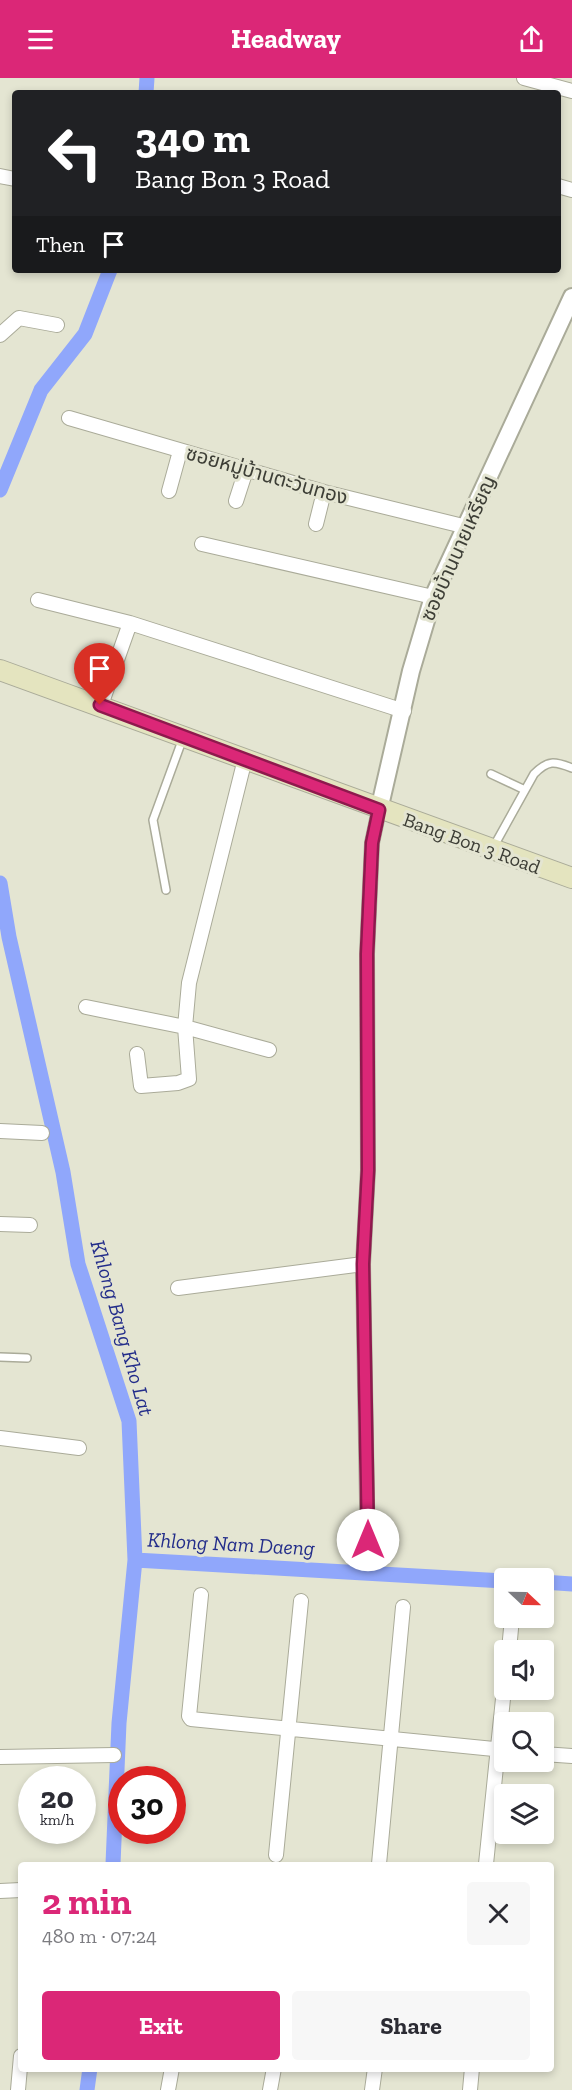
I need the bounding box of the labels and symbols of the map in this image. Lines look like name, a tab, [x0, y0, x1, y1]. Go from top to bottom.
street label: ซอยหมู่บ้านตะวันทอง	[183, 440, 351, 511]
street label: ซอยบ้านนายเหรียญ	[415, 472, 501, 624]
pin	[74, 643, 125, 705]
street label: Bang Bon 3 Road	[400, 807, 544, 879]
water label: Khlong Bang Kho Lat	[85, 1237, 160, 1419]
position arrow	[336, 1508, 400, 1572]
water label: Khlong Nam Daeng	[147, 1527, 315, 1560]
north arrow	[494, 1568, 554, 1628]
speed limit sign: 30	[108, 1766, 186, 1844]

